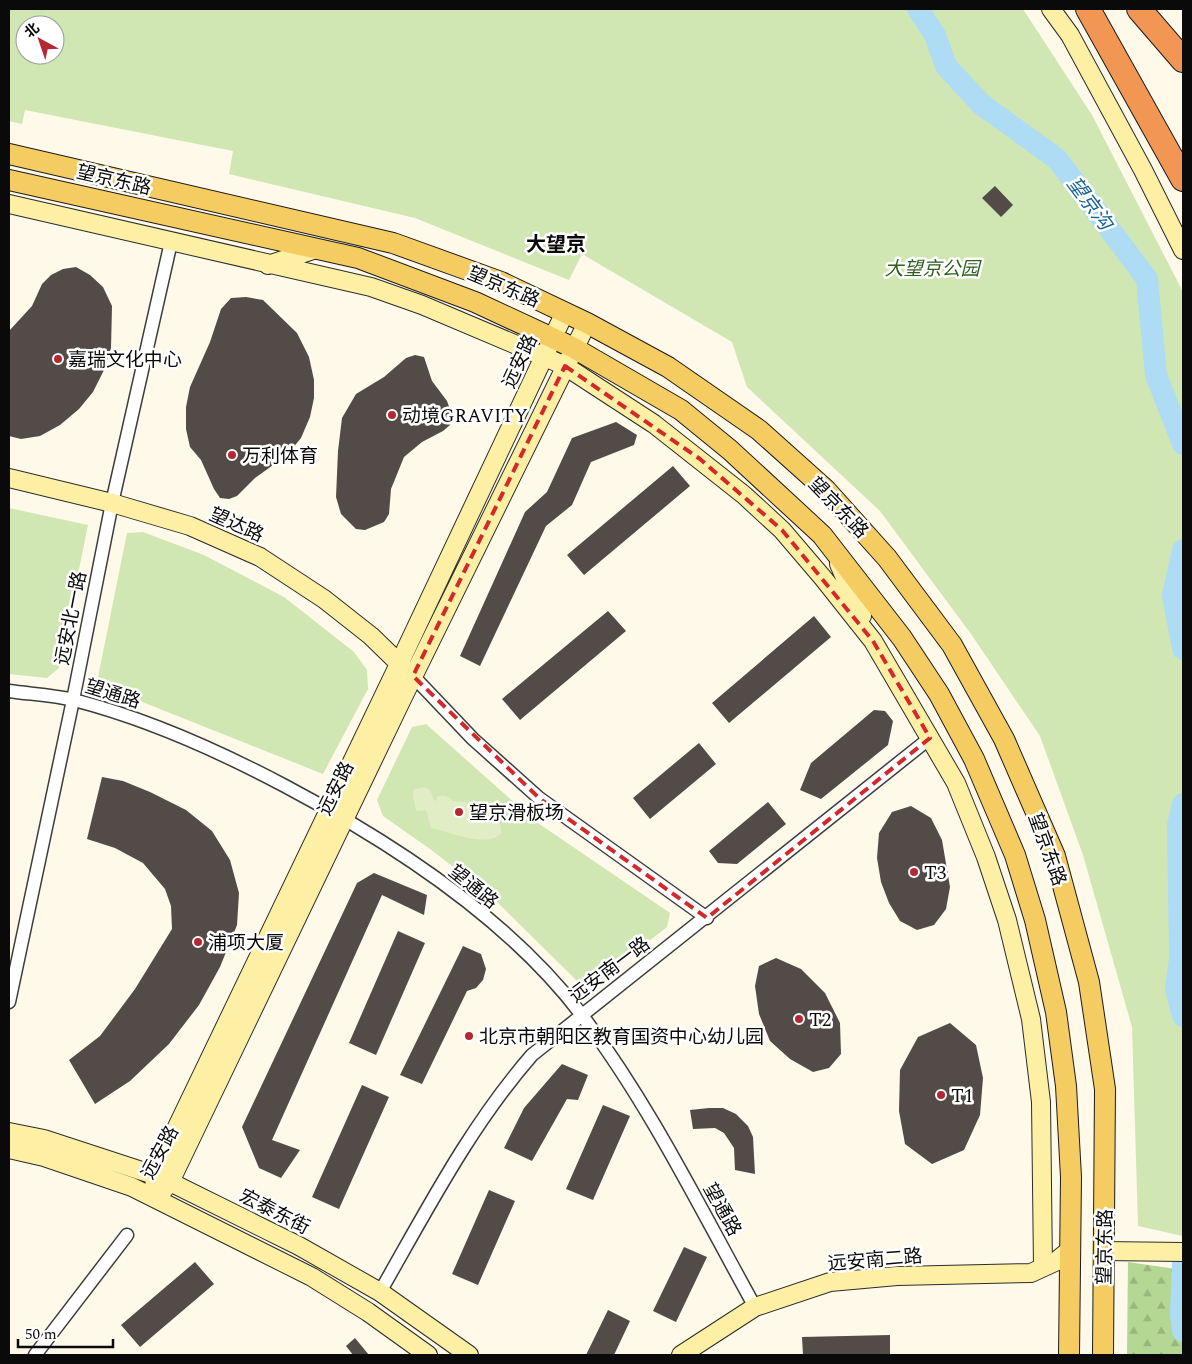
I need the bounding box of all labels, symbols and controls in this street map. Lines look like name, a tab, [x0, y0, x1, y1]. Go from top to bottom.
north arrow	[15, 15, 65, 65]
text: 北	[20, 18, 44, 43]
street label: 望京东路	[73, 158, 154, 203]
water label: 望京沟	[1059, 171, 1120, 238]
district label: 大望京	[526, 230, 586, 260]
park label: 大望京公园	[884, 255, 982, 284]
street label: 望京东路	[463, 259, 544, 316]
street label: 远安路	[495, 330, 546, 394]
place label: 嘉瑞文化中心	[68, 346, 182, 375]
marker: 嘉瑞文化中心	[52, 353, 64, 365]
place label: 动境GRAVITY	[402, 402, 528, 431]
marker: 动境GRAVITY	[386, 409, 398, 421]
place label: 万利体育	[242, 442, 318, 471]
marker: 万利体育	[226, 449, 238, 461]
street label: 望京东路	[801, 471, 875, 545]
street label: 望达路	[204, 501, 268, 550]
street label: 远安北一路	[48, 569, 95, 668]
street label: 望通路	[81, 672, 144, 717]
street label: 远安路	[311, 757, 362, 821]
place label: 望京滑板场	[469, 799, 564, 828]
marker: 望京滑板场	[453, 806, 465, 818]
street label: 望京东路	[1020, 809, 1073, 890]
street label: 望通路	[442, 858, 504, 916]
place label: T3	[924, 859, 947, 888]
marker: T3	[908, 866, 920, 878]
place label: 浦项大厦	[208, 929, 284, 958]
street label: 远安南一路	[563, 930, 657, 1010]
marker: 浦项大厦	[192, 936, 204, 948]
place label: T2	[809, 1006, 831, 1035]
marker: T2	[793, 1013, 805, 1025]
place label: 北京市朝阳区教育国资中心幼儿园	[479, 1023, 764, 1052]
marker: 北京市朝阳区教育国资中心幼儿园	[463, 1030, 475, 1042]
place label: T1	[951, 1082, 973, 1111]
marker: T1	[935, 1089, 947, 1101]
street label: 远安路	[134, 1121, 187, 1185]
street label: 望通路	[695, 1178, 748, 1242]
street label: 宏泰东街	[234, 1182, 315, 1243]
street label: 望京东路	[1090, 1209, 1121, 1285]
street label: 远安南二路	[827, 1242, 924, 1279]
scale bar	[18, 1316, 112, 1348]
text: 50 m	[25, 1323, 57, 1346]

